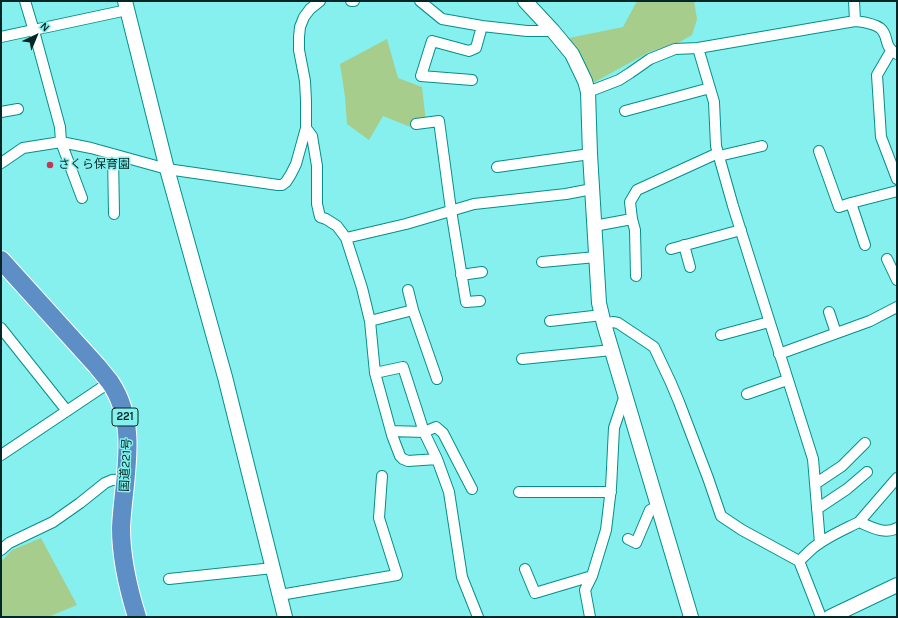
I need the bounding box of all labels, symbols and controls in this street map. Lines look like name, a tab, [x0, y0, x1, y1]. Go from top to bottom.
north arrow	[16, 16, 56, 56]
text: N	[37, 20, 52, 34]
place label: さくら保育園	[58, 158, 130, 172]
marker: さくら保育園	[45, 160, 55, 170]
road number: 221	[112, 408, 138, 426]
street label: 国道221号	[117, 438, 135, 492]

